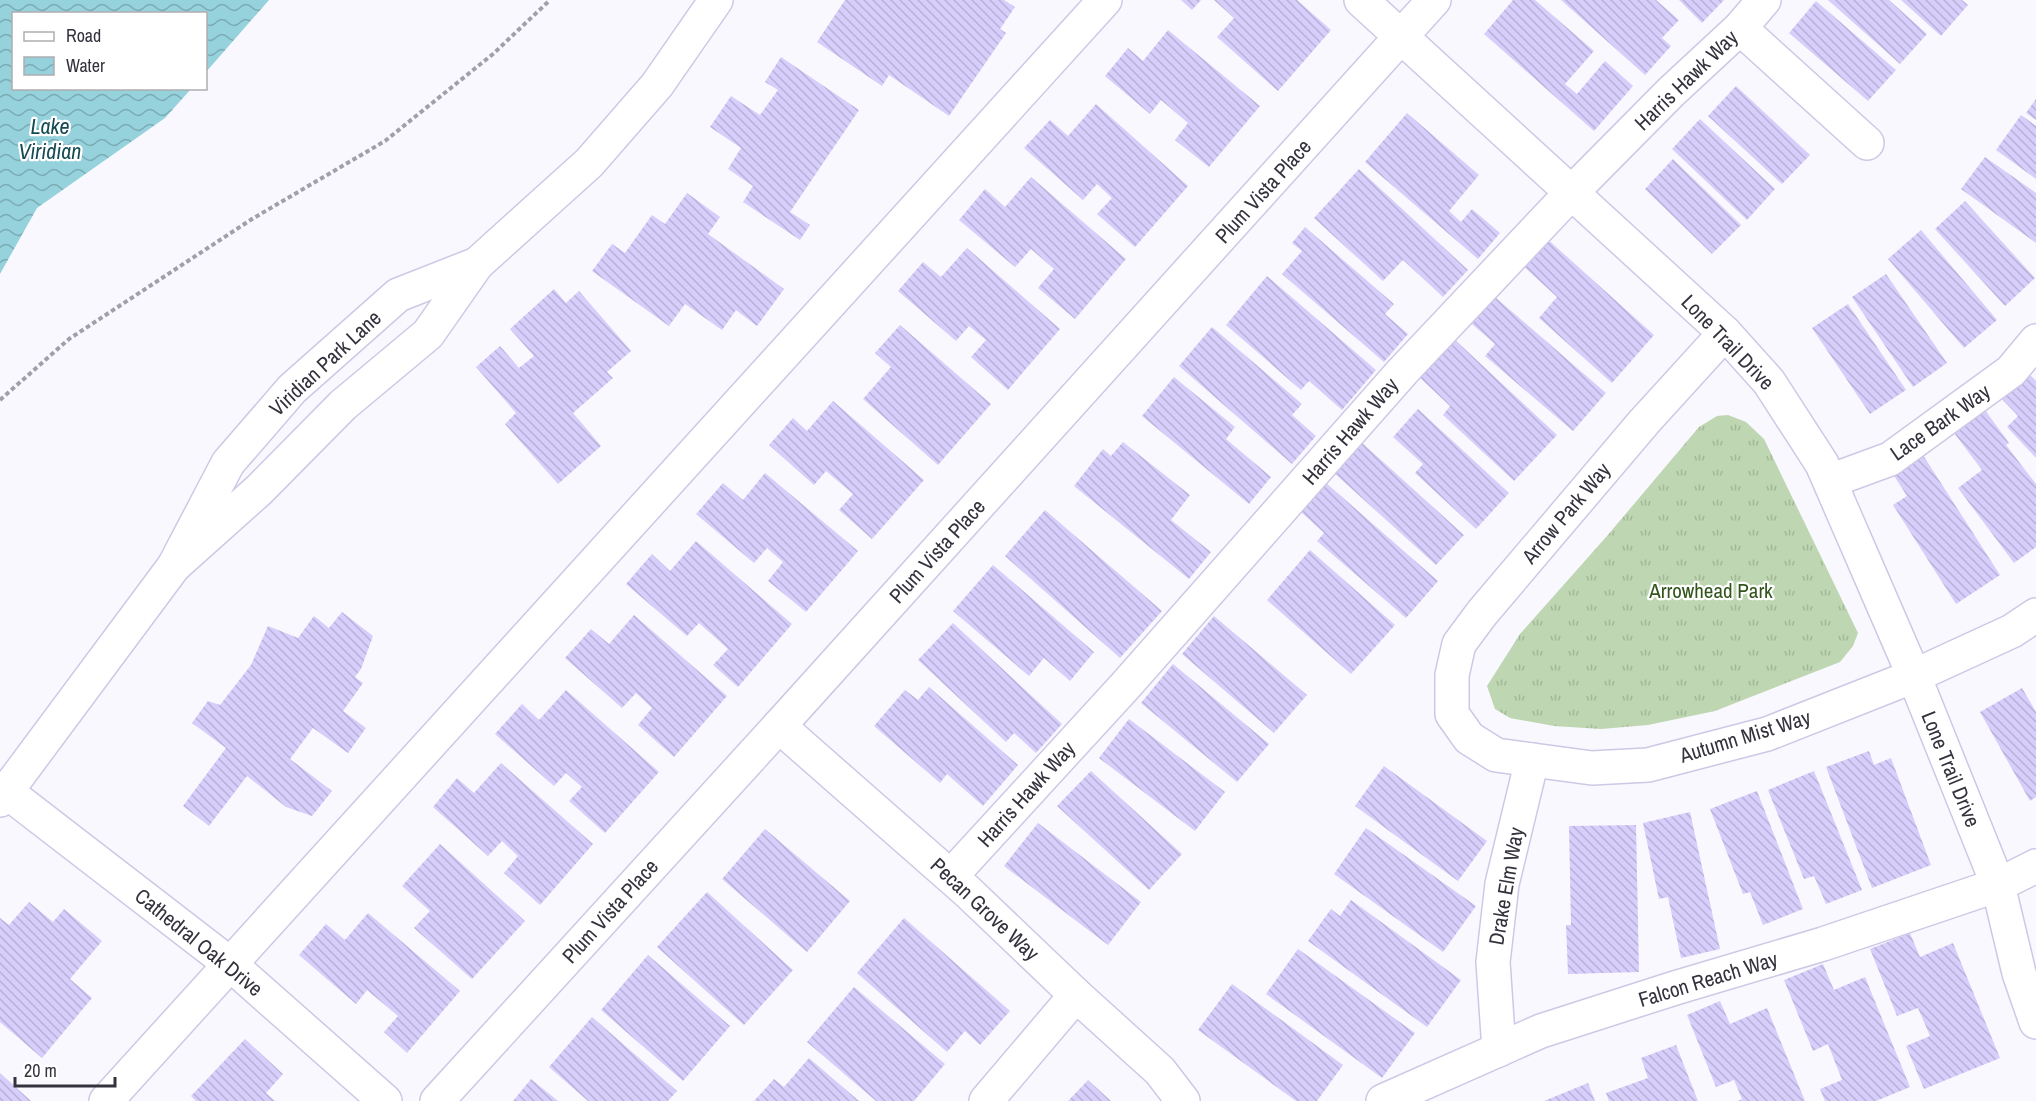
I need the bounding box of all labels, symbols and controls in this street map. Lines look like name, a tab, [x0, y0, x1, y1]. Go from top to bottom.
legend	[12, 12, 207, 90]
text: Road	[66, 23, 101, 48]
street label: Harris Hawk Way	[1628, 23, 1744, 137]
text: Water	[66, 53, 105, 78]
water label: Lake Viridian	[19, 111, 81, 166]
street label: Plum Vista Place	[1208, 133, 1318, 249]
street label: Lone Trail Drive	[1675, 288, 1781, 396]
street label: Viridian Park Lane	[263, 304, 387, 422]
street label: Harris Hawk Way	[1295, 371, 1405, 491]
street label: Lace Bark Way	[1884, 377, 1996, 467]
street label: Arrow Park Way	[1514, 456, 1617, 570]
street label: Plum Vista Place	[882, 493, 992, 609]
park label: Arrowhead Park	[1648, 576, 1773, 605]
street label: Autumn Mist Way	[1675, 702, 1814, 770]
street label: Lone Trail Drive	[1915, 707, 1987, 831]
street label: Harris Hawk Way	[971, 734, 1082, 853]
street label: Drake Elm Way	[1481, 825, 1531, 947]
street label: Pecan Grove Way	[924, 851, 1046, 967]
street label: Plum Vista Place	[555, 853, 665, 969]
street label: Cathedral Oak Drive	[129, 881, 269, 1003]
street label: Falcon Reach Way	[1635, 944, 1781, 1014]
scale bar	[15, 1050, 116, 1088]
text: 20 m	[24, 1058, 57, 1083]

